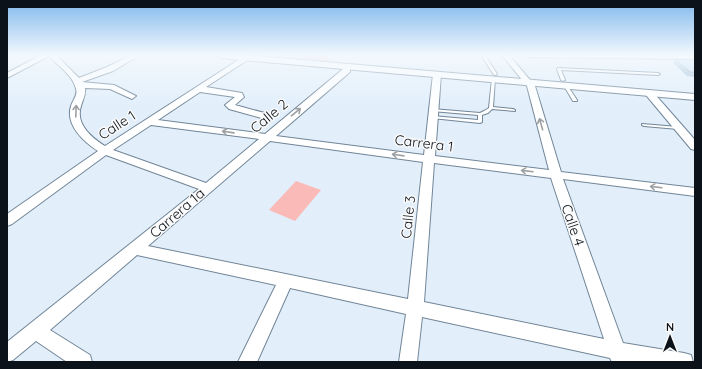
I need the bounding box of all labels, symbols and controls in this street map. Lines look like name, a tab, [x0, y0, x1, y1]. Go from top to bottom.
street label: Calle 2	[247, 95, 292, 137]
one-way arrow	[72, 105, 80, 118]
street label: Calle 1	[95, 106, 139, 144]
one-way arrow	[291, 108, 302, 117]
one-way arrow	[537, 117, 544, 130]
one-way arrow	[222, 128, 235, 136]
street label: Carrera 1	[394, 130, 454, 156]
one-way arrow	[392, 151, 405, 159]
one-way arrow	[521, 167, 534, 175]
one-way arrow	[650, 183, 663, 191]
street label: Carrera 1a	[146, 184, 208, 242]
street label: Calle 3	[397, 195, 419, 239]
street label: Calle 4	[557, 202, 589, 248]
north arrow	[650, 317, 690, 357]
text: N	[666, 320, 674, 334]

